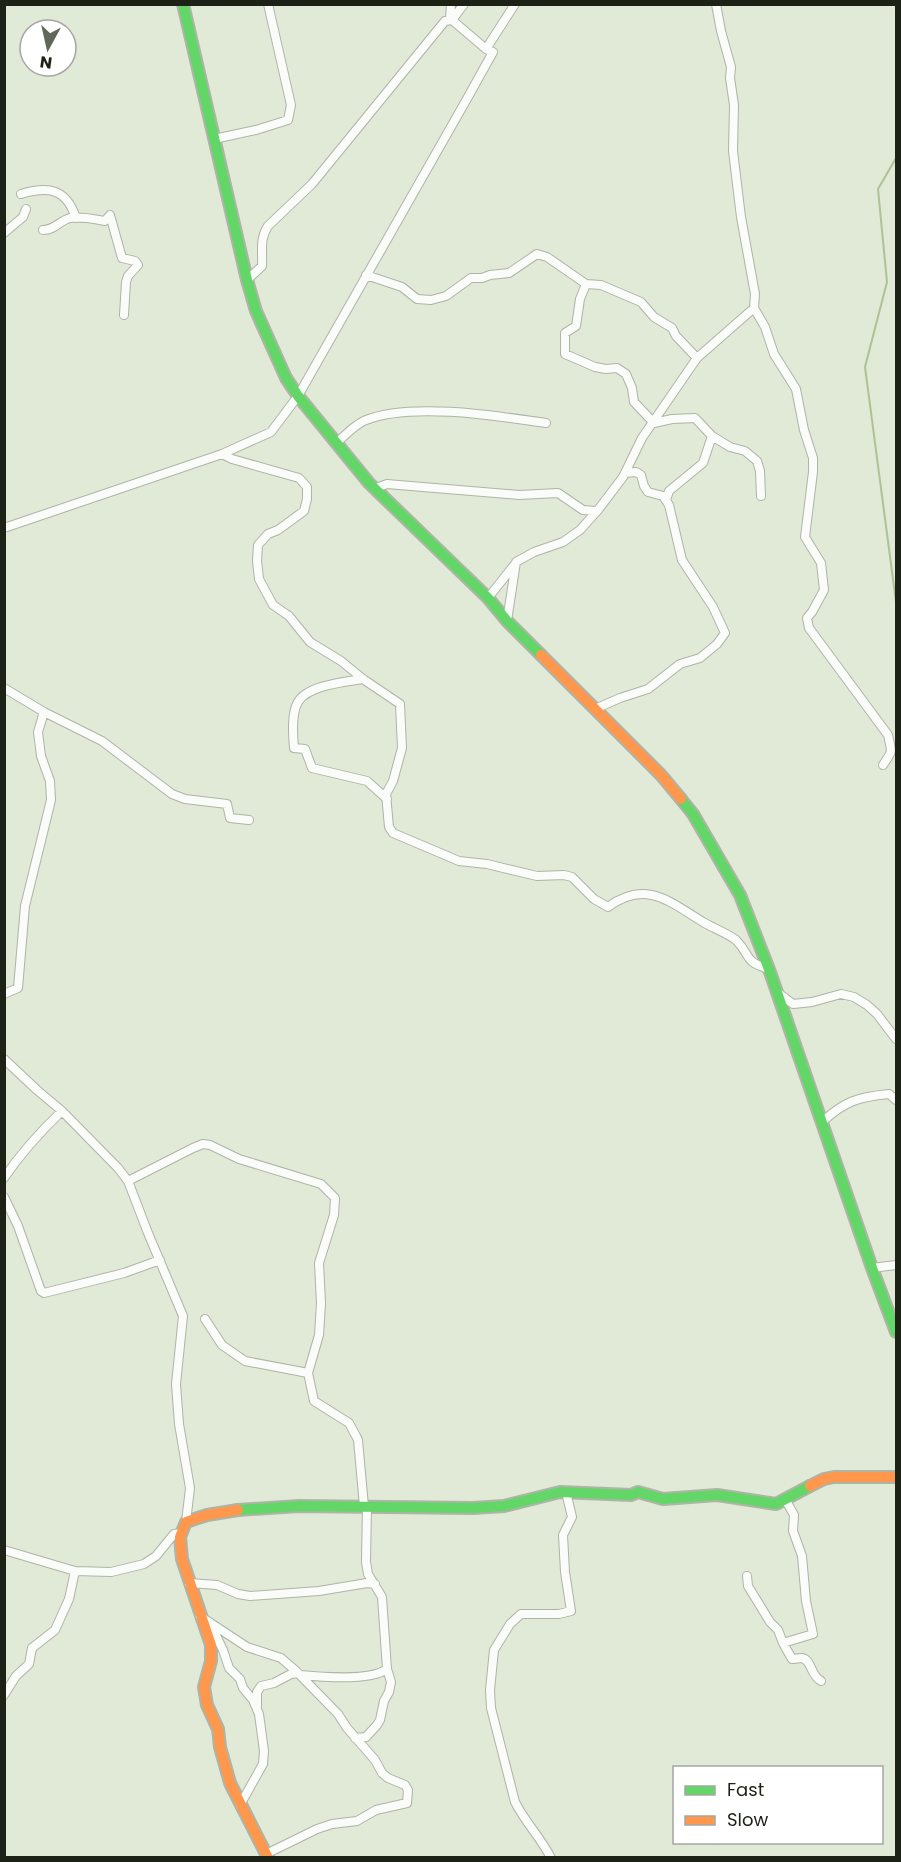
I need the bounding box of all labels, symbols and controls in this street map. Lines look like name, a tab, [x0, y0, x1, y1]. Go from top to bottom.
north arrow	[18, 18, 78, 78]
text: N	[38, 50, 54, 75]
legend	[673, 1766, 883, 1844]
text: Fast	[727, 1777, 764, 1802]
text: Slow	[727, 1807, 769, 1832]

